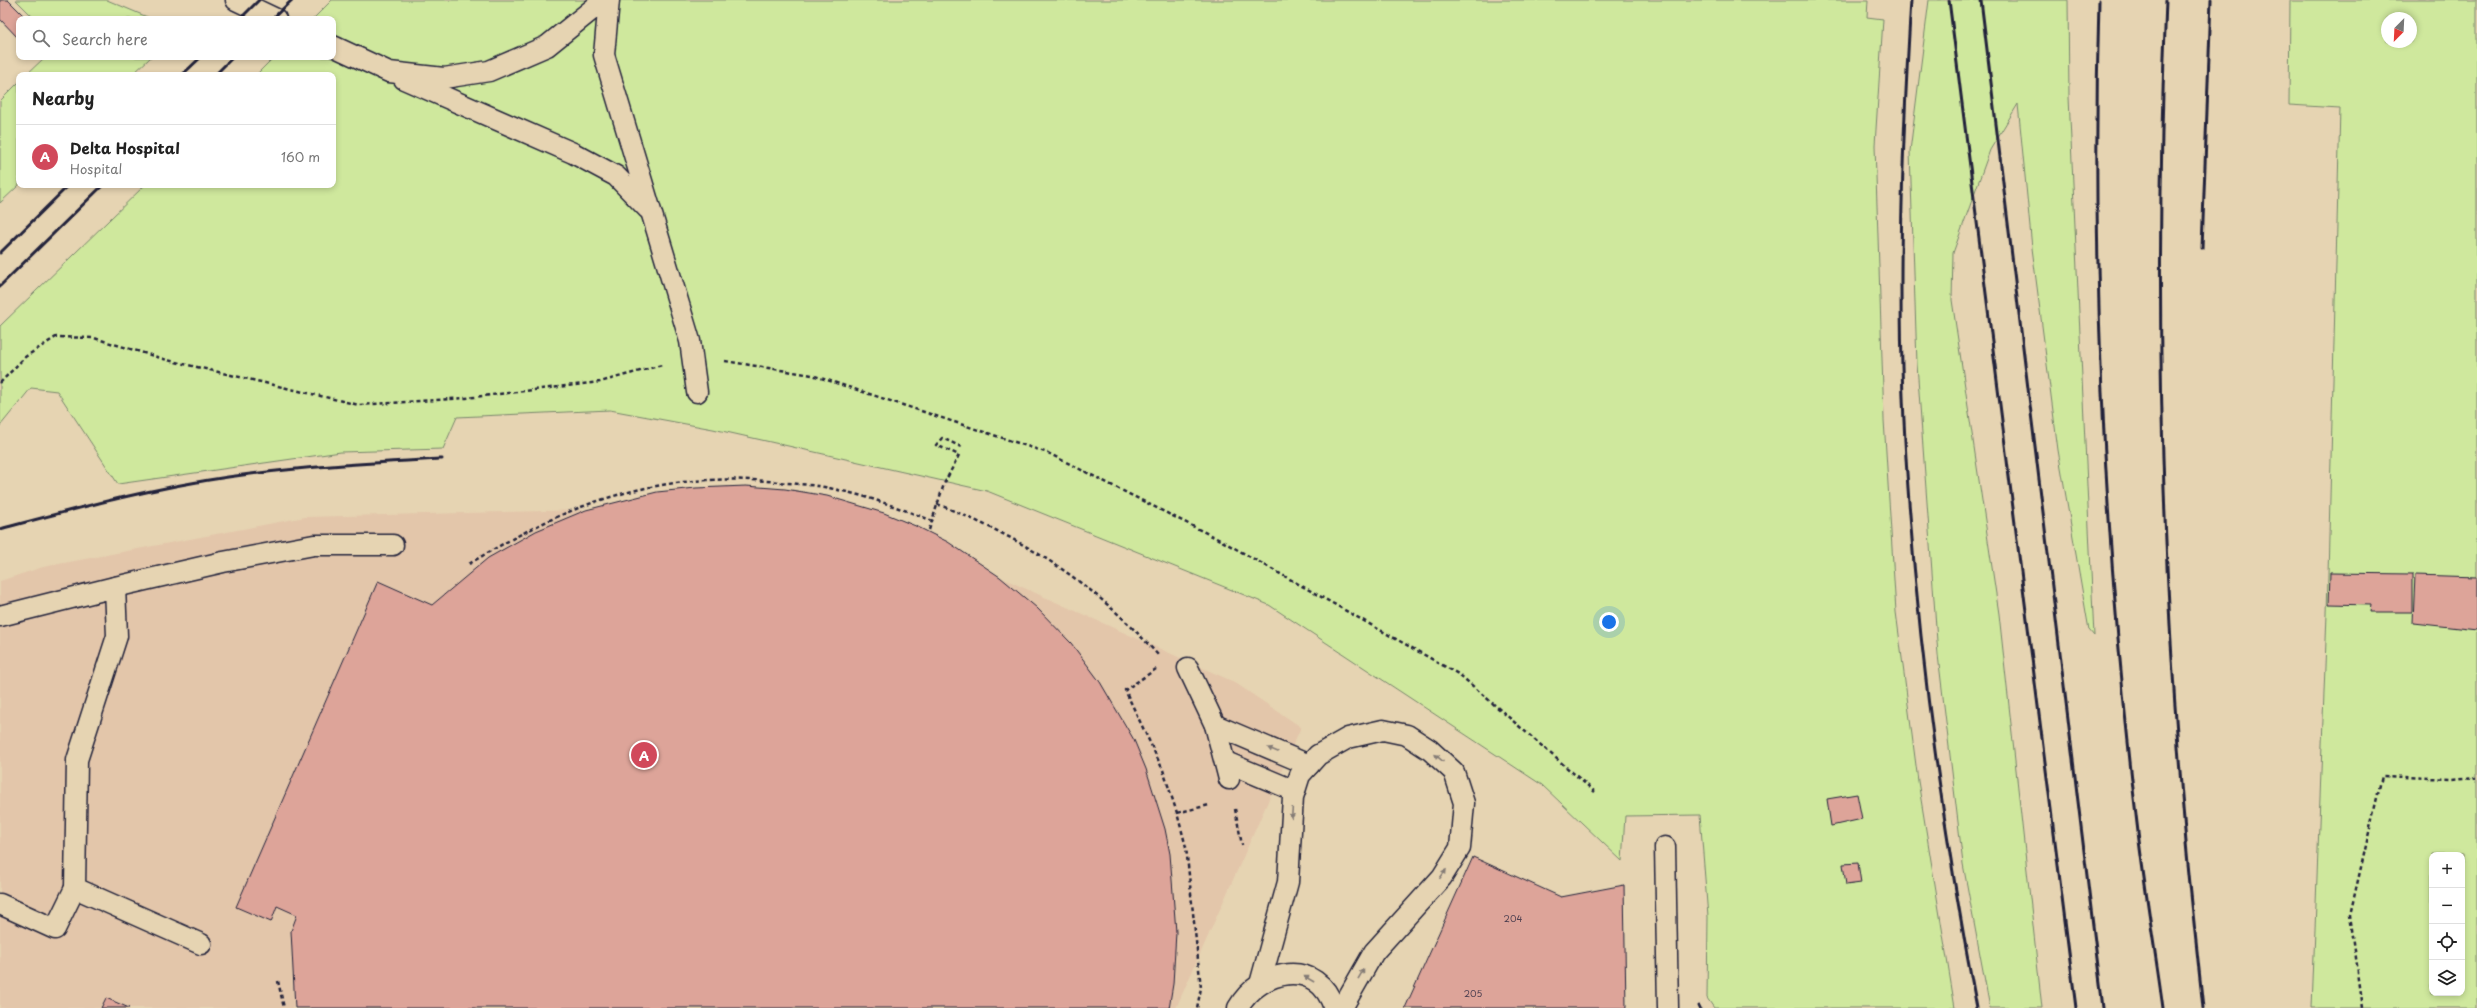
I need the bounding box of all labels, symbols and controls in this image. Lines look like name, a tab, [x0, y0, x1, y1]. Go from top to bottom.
north arrow	[2381, 12, 2417, 48]
search box	[16, 16, 336, 60]
icon: search	[30, 27, 52, 49]
text: Search here	[62, 27, 148, 50]
text: Nearby	[32, 85, 94, 111]
text: Delta Hospital	[70, 136, 180, 159]
text: A	[40, 147, 50, 166]
text: 160 m	[281, 147, 320, 166]
text: Hospital	[70, 159, 122, 178]
your location	[1599, 612, 1619, 632]
pin: A	[631, 740, 657, 770]
one-way arrow	[1267, 746, 1279, 753]
one-way arrow	[1434, 753, 1444, 763]
one-way arrow	[1289, 807, 1296, 819]
map controls	[2429, 852, 2465, 996]
button: +	[2429, 852, 2465, 888]
one-way arrow	[1439, 869, 1447, 880]
button: −	[2429, 888, 2465, 924]
house number: 204	[1504, 911, 1522, 925]
button: locate	[2429, 924, 2465, 960]
button: layers	[2429, 960, 2465, 996]
one-way arrow	[1358, 968, 1365, 980]
one-way arrow	[1303, 976, 1315, 983]
house number: 205	[1464, 986, 1482, 1000]

